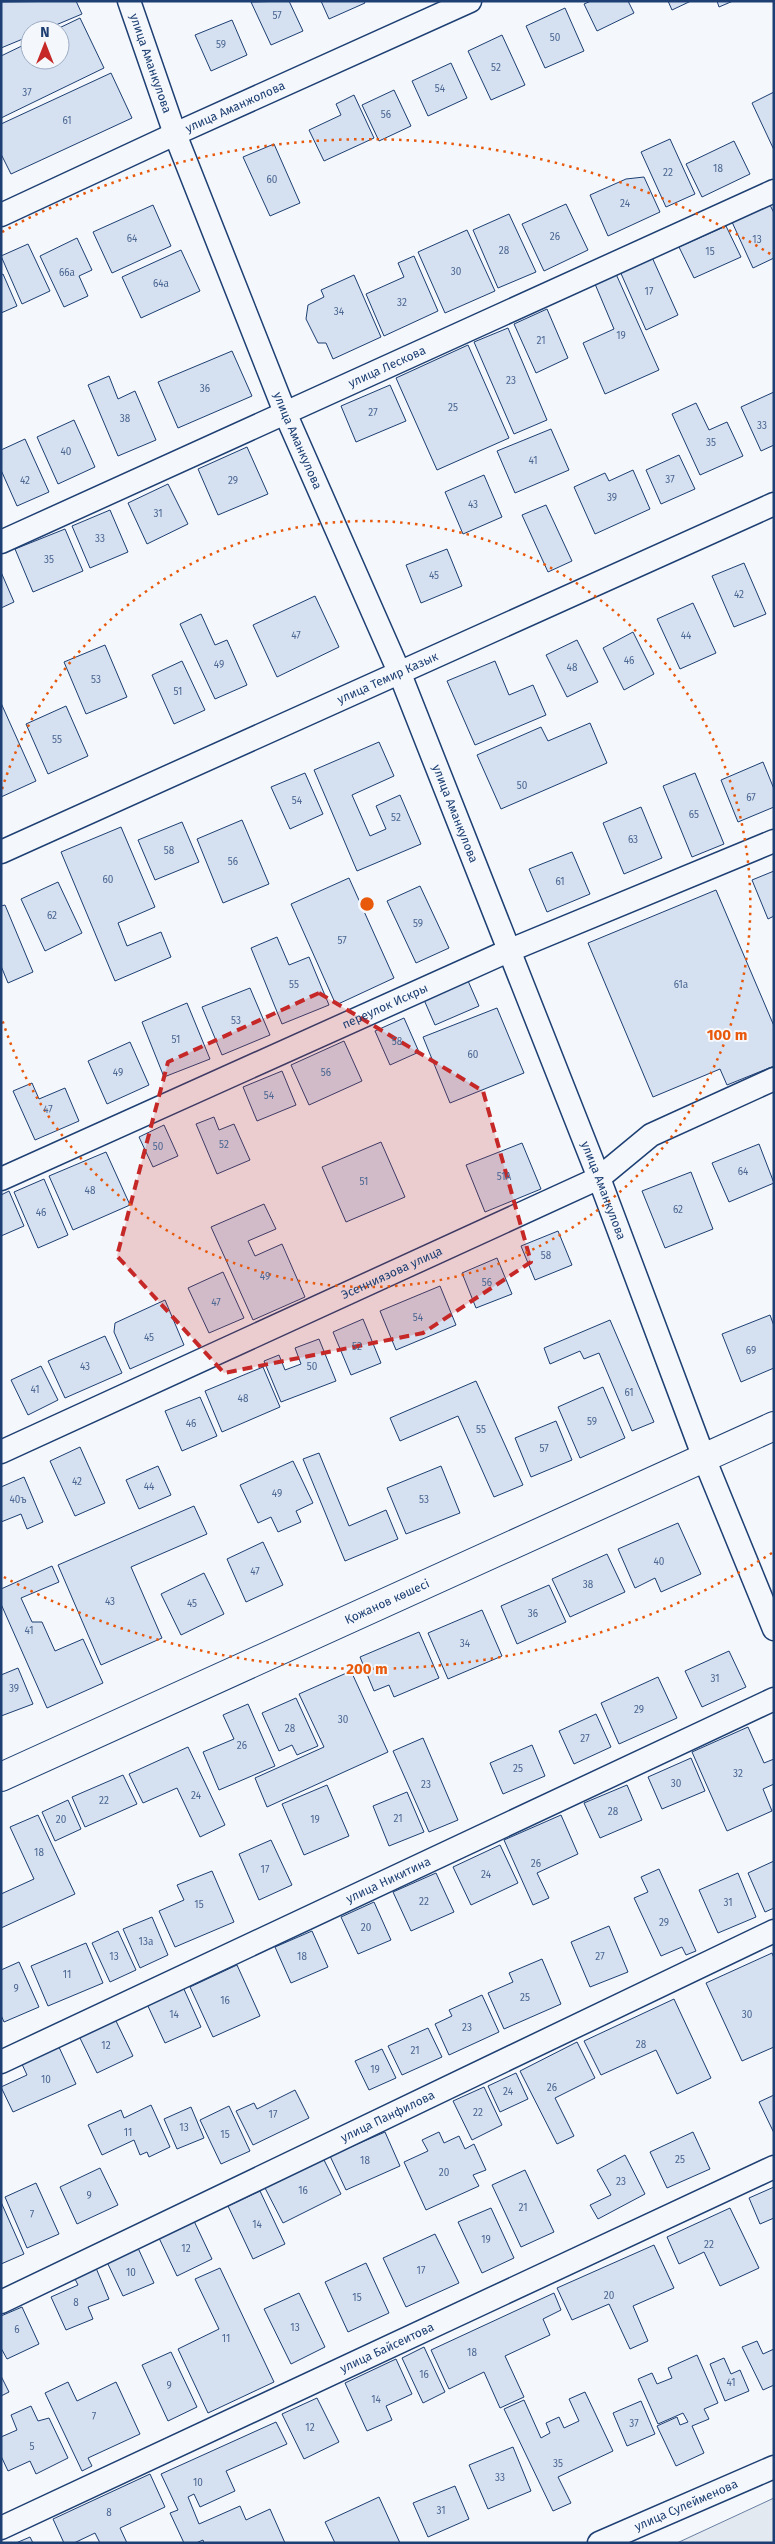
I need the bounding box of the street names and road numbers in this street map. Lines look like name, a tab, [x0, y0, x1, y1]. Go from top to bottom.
street label: улица Аманкулова	[127, 12, 174, 115]
street label: улица Аманжолова	[183, 78, 287, 135]
street label: улица Лескова	[346, 343, 428, 390]
street label: улица Аманкулова	[271, 390, 325, 491]
street label: улица Темир Казык	[335, 649, 441, 707]
street label: улица Аманкулова	[429, 763, 481, 865]
street label: переулок Искры	[340, 981, 430, 1032]
street label: улица Аманкулова	[578, 1139, 629, 1242]
street label: Эсенниязова улица	[339, 1244, 445, 1302]
street label: Қожанов көшесі	[343, 1576, 432, 1627]
street label: улица Никитина	[344, 1854, 433, 1906]
street label: улица Панфилова	[339, 2088, 437, 2145]
street label: улица Байсеитова	[338, 2320, 436, 2376]
street label: улица Сулейменова	[632, 2477, 740, 2534]

